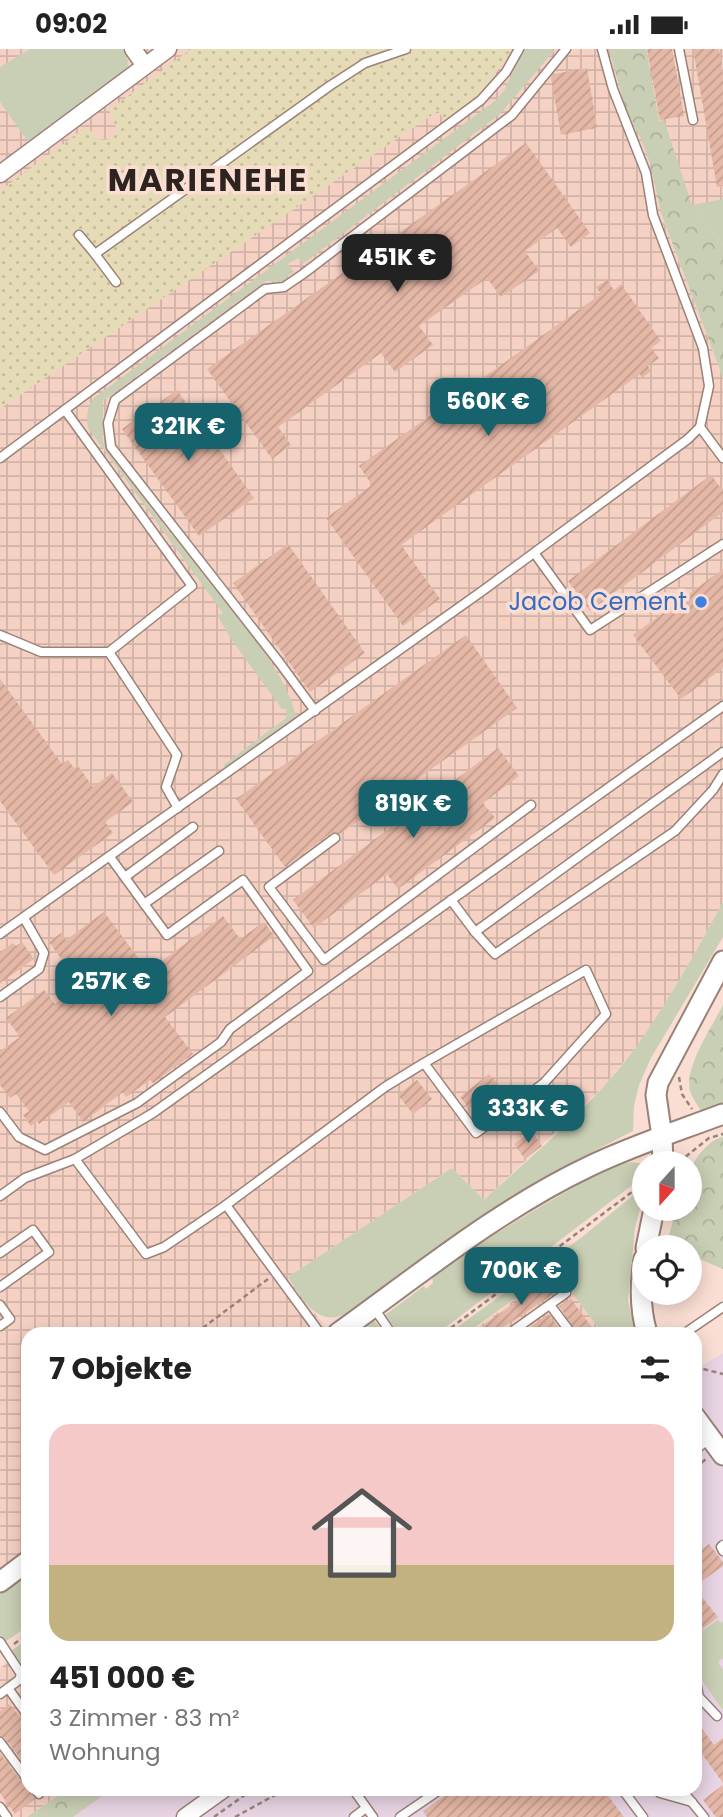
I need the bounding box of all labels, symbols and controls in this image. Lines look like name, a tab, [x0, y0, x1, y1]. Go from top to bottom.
text: 09:02	[35, 6, 107, 42]
district label: MARIENEHE	[108, 157, 308, 202]
pin: 451K €	[340, 235, 454, 294]
text: 451K €	[358, 241, 436, 273]
pin: 560K €	[431, 379, 545, 438]
text: 560K €	[446, 385, 530, 417]
pin: 321K €	[131, 403, 245, 463]
text: 321K €	[151, 410, 225, 442]
place label: Jacob Cement	[508, 585, 687, 618]
marker: Jacob Cement	[693, 594, 709, 610]
pin: 819K €	[356, 781, 470, 840]
text: 819K €	[375, 787, 451, 819]
pin: 257K €	[54, 958, 168, 1018]
text: 257K €	[71, 965, 151, 997]
pin: 333K €	[471, 1085, 585, 1145]
text: 333K €	[488, 1092, 568, 1124]
north arrow	[632, 1151, 702, 1221]
map controls	[632, 1151, 702, 1305]
button: locate	[632, 1235, 702, 1305]
pin: 700K €	[464, 1247, 578, 1307]
text: 700K €	[480, 1254, 562, 1286]
text: 7 Objekte	[49, 1347, 192, 1390]
icon: filters	[636, 1350, 674, 1388]
icon: home	[299, 1470, 425, 1596]
text: 451 000 €	[49, 1656, 195, 1699]
text: 3 Zimmer · 83 m²	[49, 1702, 240, 1734]
text: Wohnung	[49, 1736, 161, 1768]

